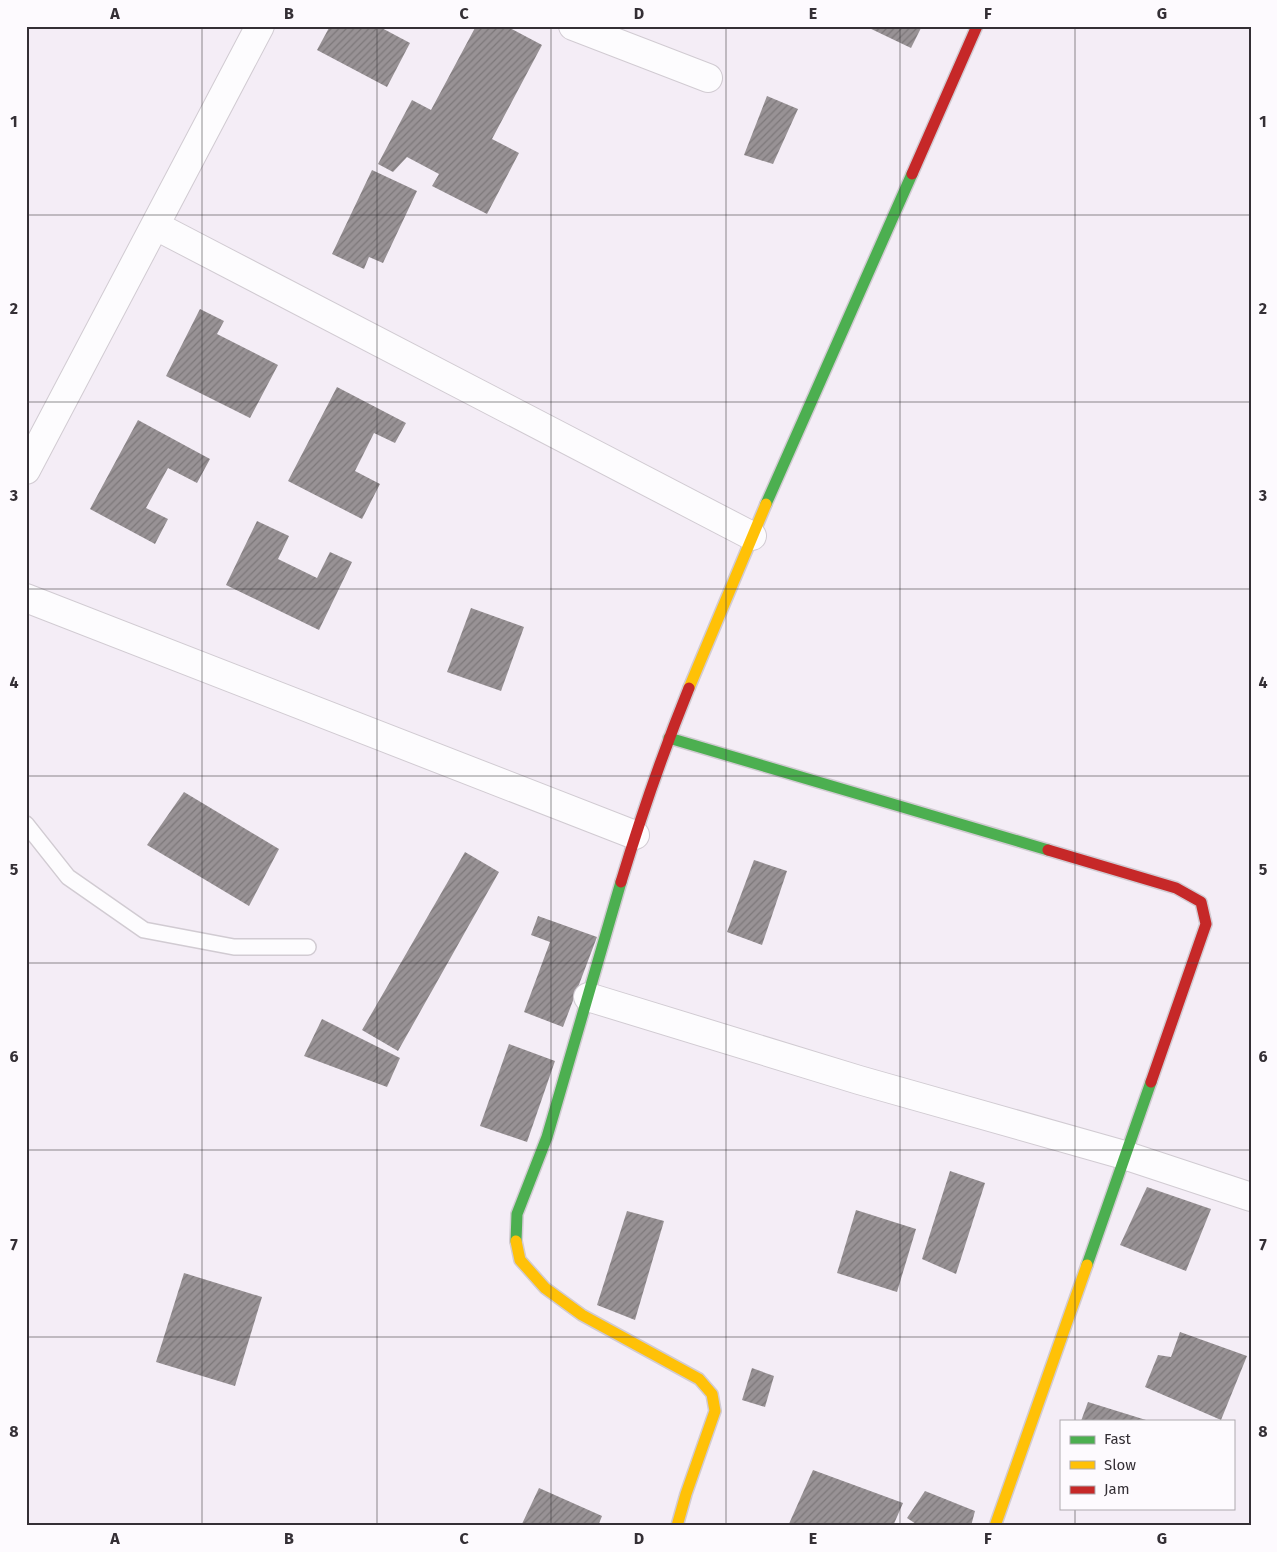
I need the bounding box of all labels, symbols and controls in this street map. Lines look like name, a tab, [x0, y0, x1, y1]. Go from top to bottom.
text: A	[109, 4, 120, 23]
text: B	[284, 4, 294, 23]
text: C	[459, 4, 469, 23]
text: D	[634, 4, 644, 23]
text: E	[809, 4, 817, 23]
text: F	[984, 4, 992, 23]
text: G	[1157, 4, 1167, 23]
text: 1	[10, 112, 18, 131]
text: 1	[1259, 112, 1267, 131]
text: 2	[10, 299, 18, 318]
text: 2	[1259, 299, 1267, 318]
text: 3	[9, 486, 18, 505]
text: 3	[1258, 486, 1267, 505]
text: 4	[9, 673, 19, 692]
text: 4	[1258, 673, 1268, 692]
text: 5	[10, 860, 19, 879]
text: 5	[1259, 860, 1268, 879]
text: 6	[9, 1047, 19, 1066]
text: 6	[1258, 1047, 1268, 1066]
text: 7	[10, 1235, 18, 1254]
text: 7	[1259, 1235, 1267, 1254]
legend	[1060, 1420, 1234, 1510]
text: 8	[9, 1422, 19, 1441]
text: 8	[1258, 1422, 1268, 1441]
text: Fast	[1104, 1430, 1131, 1448]
text: Slow	[1104, 1456, 1136, 1474]
text: Jam	[1104, 1480, 1130, 1498]
text: A	[109, 1529, 120, 1548]
text: B	[284, 1529, 294, 1548]
text: C	[459, 1529, 469, 1548]
text: D	[634, 1529, 644, 1548]
text: E	[809, 1529, 817, 1548]
text: F	[984, 1529, 992, 1548]
text: G	[1157, 1529, 1167, 1548]

